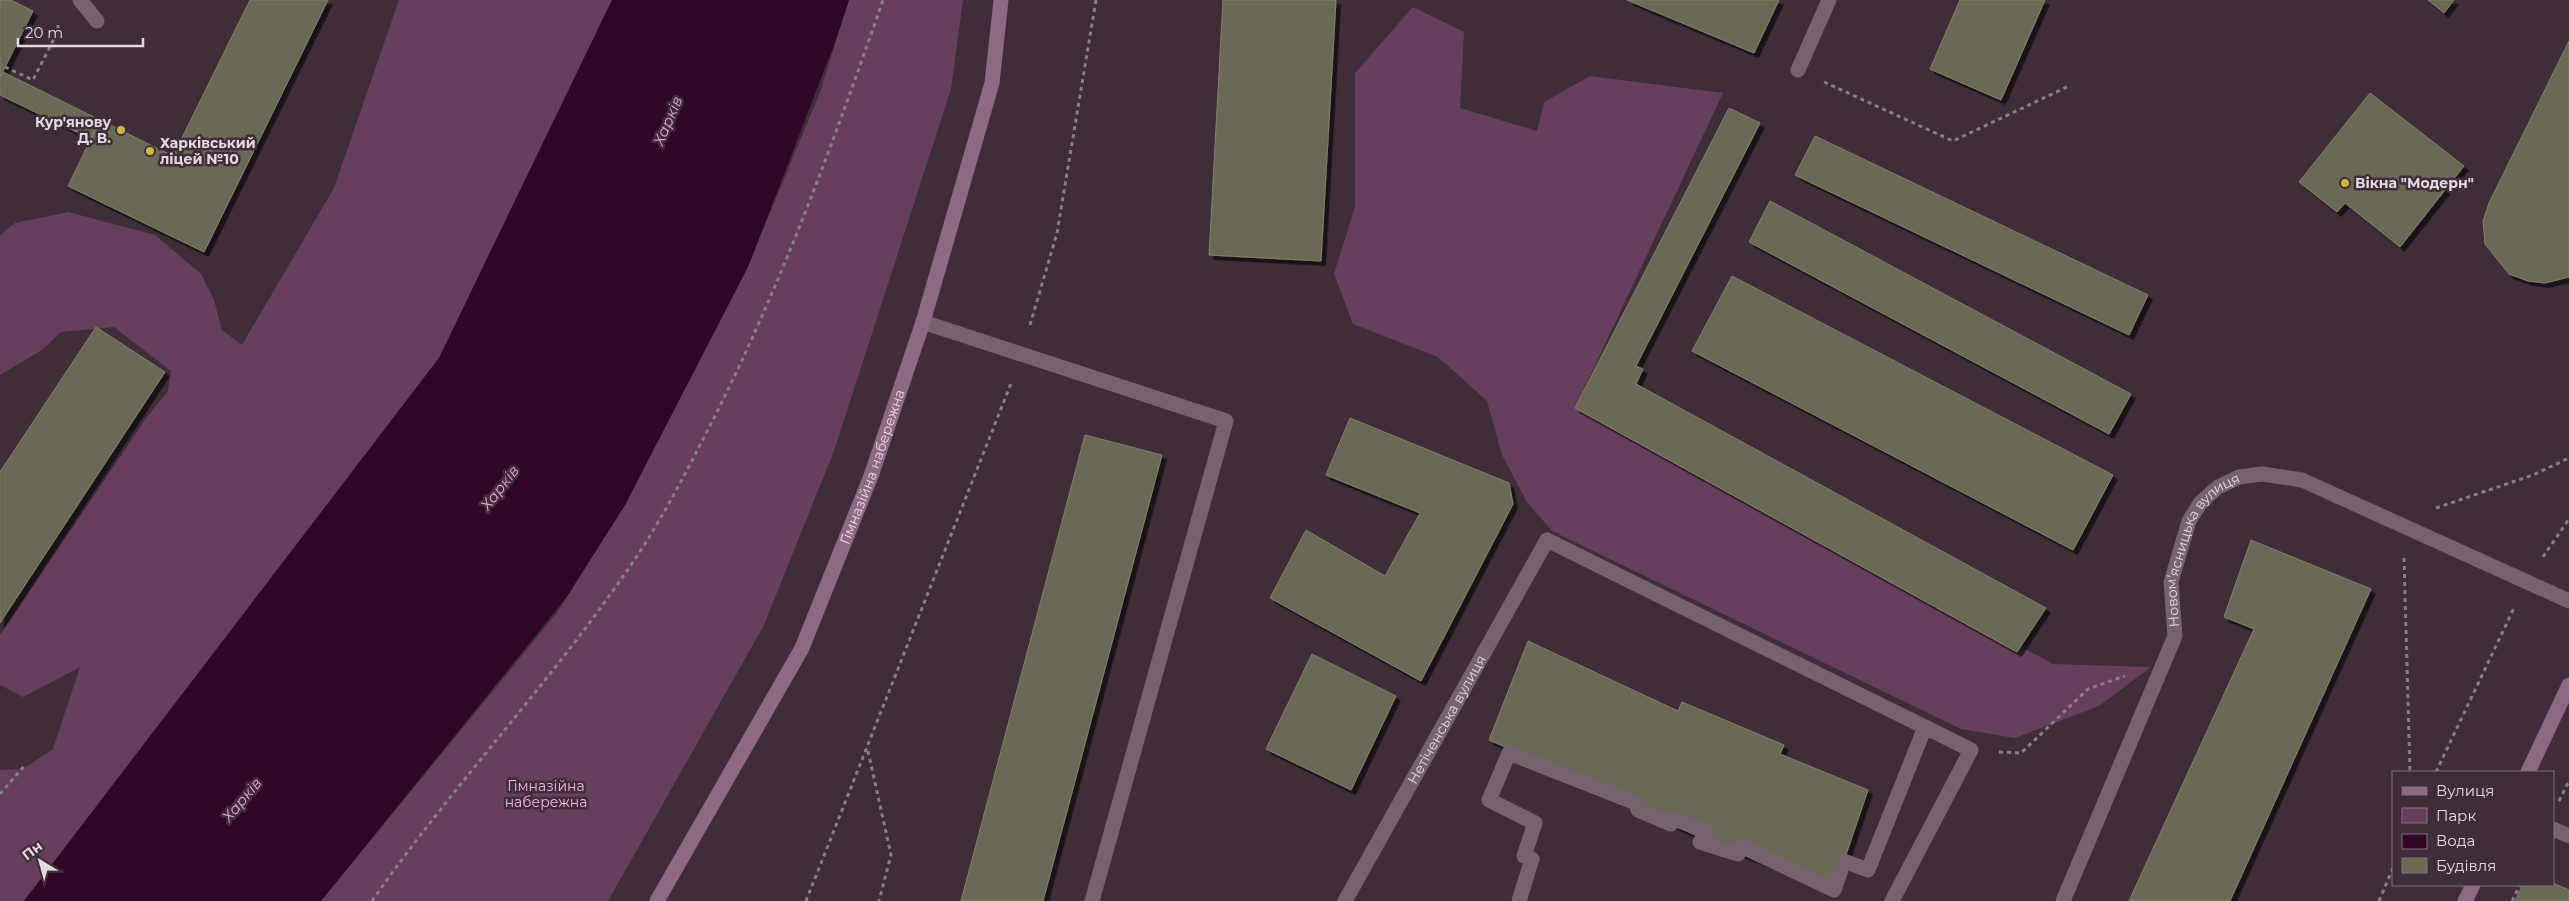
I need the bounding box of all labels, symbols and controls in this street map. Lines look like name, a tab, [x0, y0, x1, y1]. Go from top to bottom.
scale bar	[18, 15, 142, 47]
text: 20 m	[25, 23, 63, 42]
water label: Харків	[648, 93, 686, 149]
place label: Кур'янову Д. В.	[35, 113, 111, 147]
marker: Кур'янову Д. В.	[115, 124, 127, 136]
place label: Харківський ліцей №10	[160, 134, 256, 168]
marker: Харківський ліцей №10	[144, 145, 156, 157]
place label: Вікна "Модерн"	[2355, 174, 2474, 192]
marker: Вікна "Модерн"	[2339, 177, 2351, 189]
street label: Гімназійна набережна	[836, 387, 909, 547]
water label: Харків	[476, 461, 523, 515]
street label: Новом’ясницька вулиця	[2162, 469, 2243, 628]
street label: Нетіченська вулиця	[1403, 652, 1490, 787]
legend	[2392, 771, 2554, 886]
water label: Харків	[217, 774, 266, 826]
park label: Гімназійна набережна	[505, 777, 587, 811]
text: Вулиця	[2436, 781, 2494, 800]
text: Парк	[2436, 806, 2476, 825]
text: Вода	[2436, 831, 2475, 850]
north arrow	[15, 836, 65, 886]
text: Пн	[18, 837, 46, 864]
text: Будівля	[2436, 856, 2496, 875]

